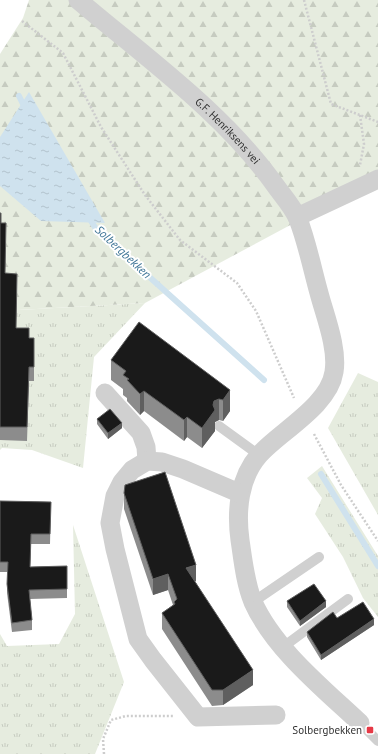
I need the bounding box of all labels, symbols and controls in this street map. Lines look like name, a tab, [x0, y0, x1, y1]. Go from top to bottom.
street label: G.F. Henriksens vei	[192, 95, 263, 167]
water label: Solbergbekken	[92, 222, 154, 281]
place label: Solbergbekken	[292, 723, 362, 737]
marker: Solbergbekken	[365, 725, 375, 735]

